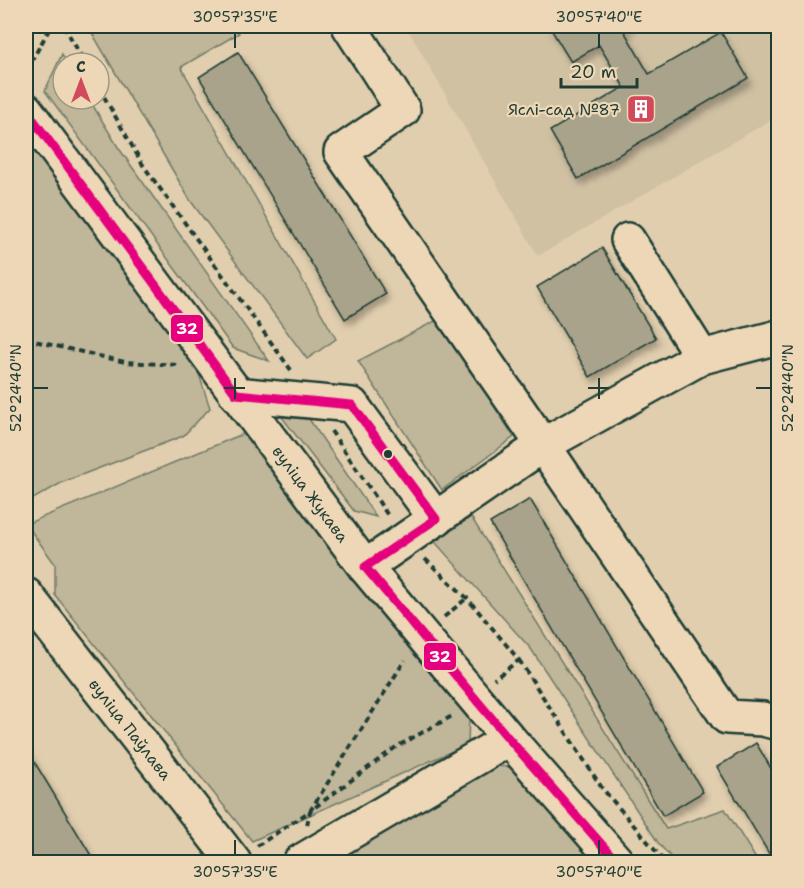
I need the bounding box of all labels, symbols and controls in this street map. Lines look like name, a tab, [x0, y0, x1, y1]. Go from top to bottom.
text: 30°57'35"E	[192, 7, 278, 27]
text: 30°57'40"E	[556, 7, 642, 27]
north arrow	[51, 51, 111, 111]
scale bar	[561, 51, 638, 89]
text: С	[76, 56, 86, 77]
text: 20 m	[570, 60, 616, 84]
building icon: Яслі-сад №87	[625, 93, 657, 125]
place label: Яслі-сад №87	[508, 99, 620, 120]
line badge: 32	[170, 314, 204, 343]
text: 32	[176, 318, 198, 339]
text: 52°24'40"N	[6, 344, 26, 432]
text: 52°24'40"N	[778, 344, 798, 432]
street label: вуліца Жукава	[268, 442, 353, 547]
unlabelled marker	[382, 448, 394, 460]
line badge: 32	[423, 642, 457, 671]
text: 32	[429, 646, 451, 667]
street label: вуліца Паўлава	[84, 674, 176, 784]
text: 30°57'35"E	[192, 862, 278, 882]
text: 30°57'40"E	[556, 862, 642, 882]

